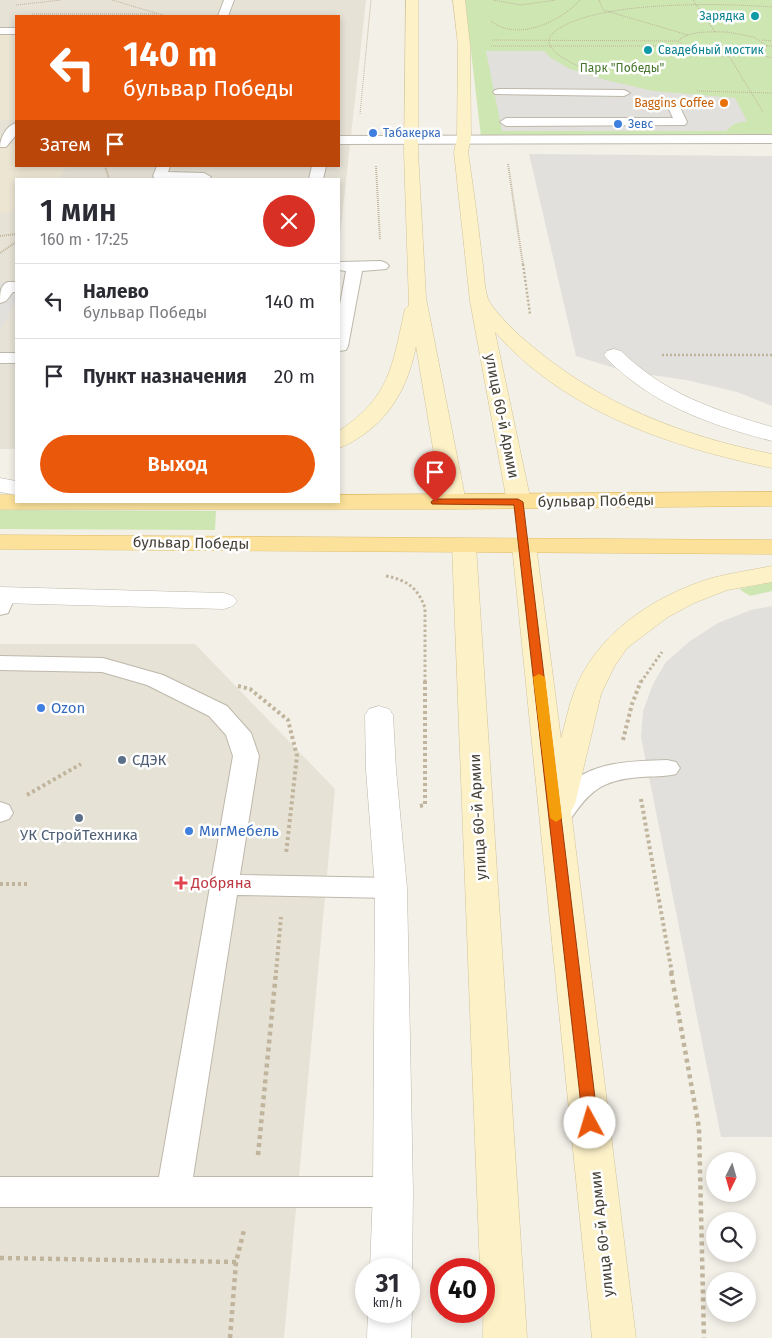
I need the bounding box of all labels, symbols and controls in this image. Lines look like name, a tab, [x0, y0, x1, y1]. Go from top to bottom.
place label: Зарядка	[699, 9, 745, 23]
marker: Зарядка	[749, 10, 761, 22]
text: 140 m	[123, 33, 217, 75]
icon: left	[40, 35, 105, 100]
place label: Свадебный мостик	[658, 43, 765, 57]
marker: Свадебный мостик	[642, 44, 654, 56]
park label: Парк "Победы"	[580, 61, 665, 75]
text: бульвар Победы	[123, 75, 294, 102]
place label: Baggins Coffee	[634, 96, 714, 110]
marker: Baggins Coffee	[718, 97, 730, 109]
place label: Зевс	[628, 117, 654, 131]
marker: Зевс	[612, 118, 624, 130]
place label: Табакерка	[383, 126, 441, 140]
marker: Табакерка	[367, 127, 379, 139]
icon: arrive	[101, 130, 129, 158]
text: Затем	[40, 133, 91, 156]
text: 1 мин	[40, 193, 117, 229]
button: close	[263, 195, 315, 247]
text: 160 m · 17:25	[40, 230, 128, 249]
text: Налево	[83, 280, 149, 303]
icon: left	[40, 287, 68, 315]
text: 140 m	[265, 290, 315, 313]
text: бульвар Победы	[83, 303, 207, 322]
street label: улица 60-й Армии	[481, 352, 523, 480]
icon: arrive	[40, 362, 68, 390]
text: Пункт назначения	[83, 365, 247, 388]
text: 20 m	[274, 365, 315, 388]
button: Выход	[40, 435, 315, 493]
pin	[414, 451, 456, 502]
icon: arrive	[421, 458, 449, 486]
street label: бульвар Победы	[538, 491, 654, 511]
street label: бульвар Победы	[133, 533, 249, 553]
place label: Ozon	[51, 699, 85, 717]
marker: Ozon	[35, 702, 47, 714]
place label: СДЭК	[132, 751, 167, 769]
street label: улица 60-й Армии	[466, 753, 490, 881]
marker: СДЭК	[116, 754, 128, 766]
marker: УК СтройТехника	[73, 812, 85, 824]
place label: МигМебель	[199, 822, 279, 840]
marker: МигМебель	[183, 825, 195, 837]
place label: УК СтройТехника	[20, 826, 138, 844]
place label: Добряна	[190, 874, 252, 892]
marker: Добряна	[175, 877, 187, 889]
position arrow	[563, 1096, 615, 1148]
north arrow	[706, 1152, 756, 1202]
map controls	[706, 1152, 756, 1322]
street label: улица 60-й Армии	[586, 1170, 618, 1298]
button: search	[706, 1212, 756, 1262]
speed limit sign: 40	[430, 1258, 495, 1323]
text: 31	[375, 1269, 400, 1299]
button: layers	[706, 1272, 756, 1322]
text: km/h	[373, 1296, 402, 1310]

